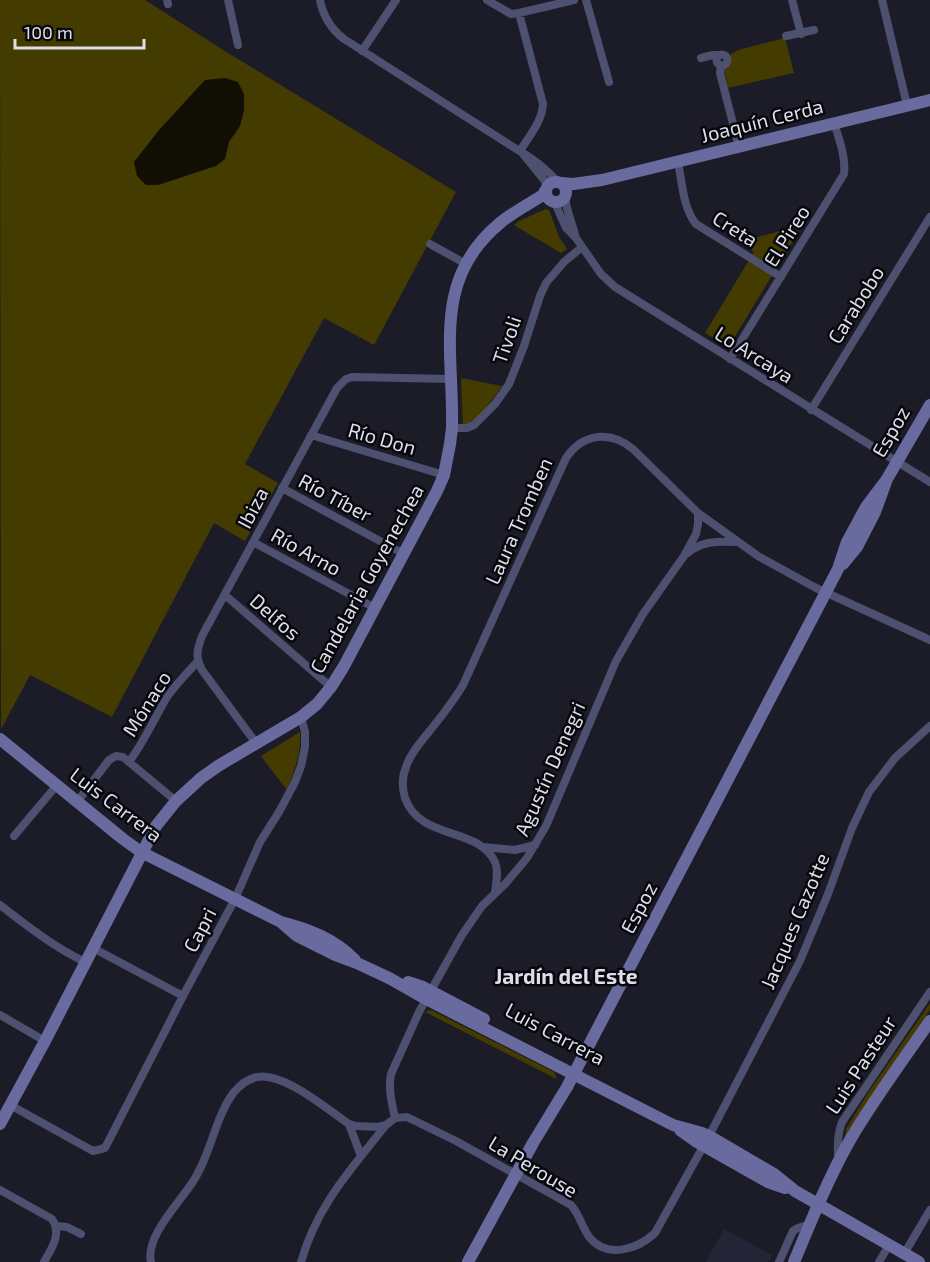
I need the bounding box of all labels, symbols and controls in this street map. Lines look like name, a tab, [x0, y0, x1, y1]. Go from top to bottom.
scale bar	[15, 12, 144, 50]
text: 100 m	[24, 21, 73, 43]
street label: Joaquín Cerda	[698, 93, 826, 147]
street label: El Pireo	[758, 200, 814, 271]
street label: Creta	[709, 205, 762, 251]
street label: Carabobo	[822, 261, 888, 348]
street label: Tivoli	[487, 312, 525, 367]
street label: Lo Arcaya	[711, 321, 798, 388]
street label: Espoz	[866, 402, 914, 461]
street label: Río Don	[346, 417, 419, 459]
street label: Laura Tromben	[480, 454, 557, 588]
street label: Río Tíber	[295, 468, 376, 526]
street label: Candelaria Goyenechea	[304, 480, 428, 677]
street label: Ibiza	[231, 483, 273, 532]
street label: Río Arno	[267, 522, 346, 580]
street label: Delfos	[246, 588, 306, 645]
street label: Mónaco	[117, 666, 176, 741]
street label: Agustín Denegri	[509, 698, 589, 839]
street label: Luis Carrera	[66, 762, 167, 847]
street label: Jacques Cazotte	[755, 849, 834, 992]
street label: Espoz	[615, 878, 662, 937]
street label: Capri	[177, 903, 221, 956]
district label: Jardín del Este	[494, 963, 638, 988]
street label: Luis Carrera	[502, 997, 609, 1069]
street label: Luis Pasteur	[820, 1011, 901, 1118]
street label: La Perouse	[485, 1130, 582, 1202]

